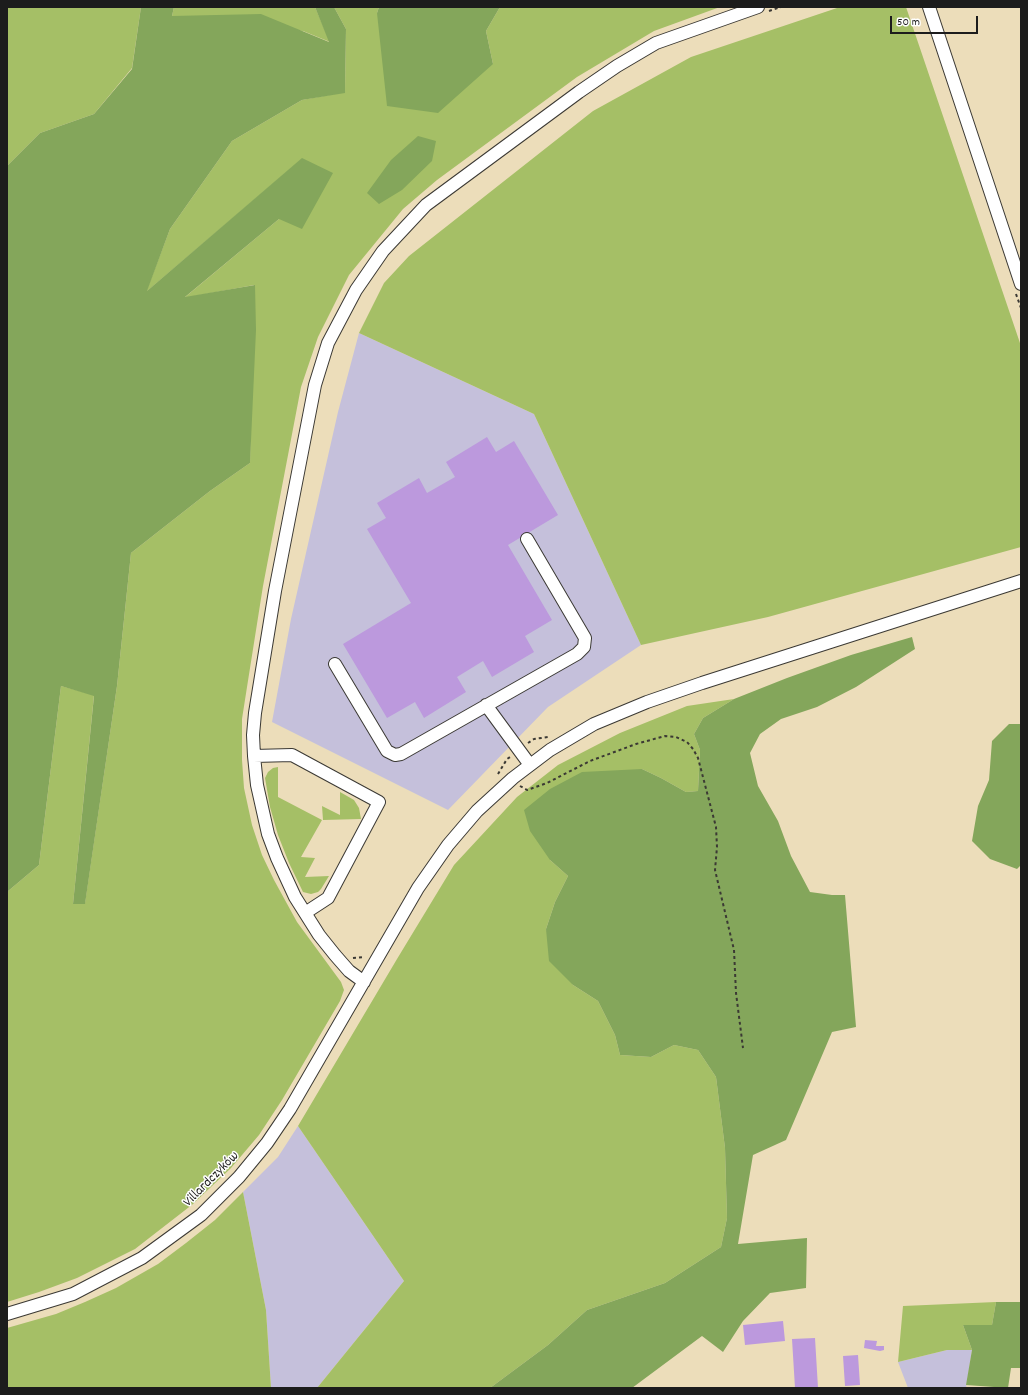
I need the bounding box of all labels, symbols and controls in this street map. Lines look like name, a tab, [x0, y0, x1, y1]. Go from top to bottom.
scale bar	[892, 8, 980, 34]
text: 50 m	[897, 14, 920, 31]
street label: Villardczyków	[181, 1149, 243, 1211]

